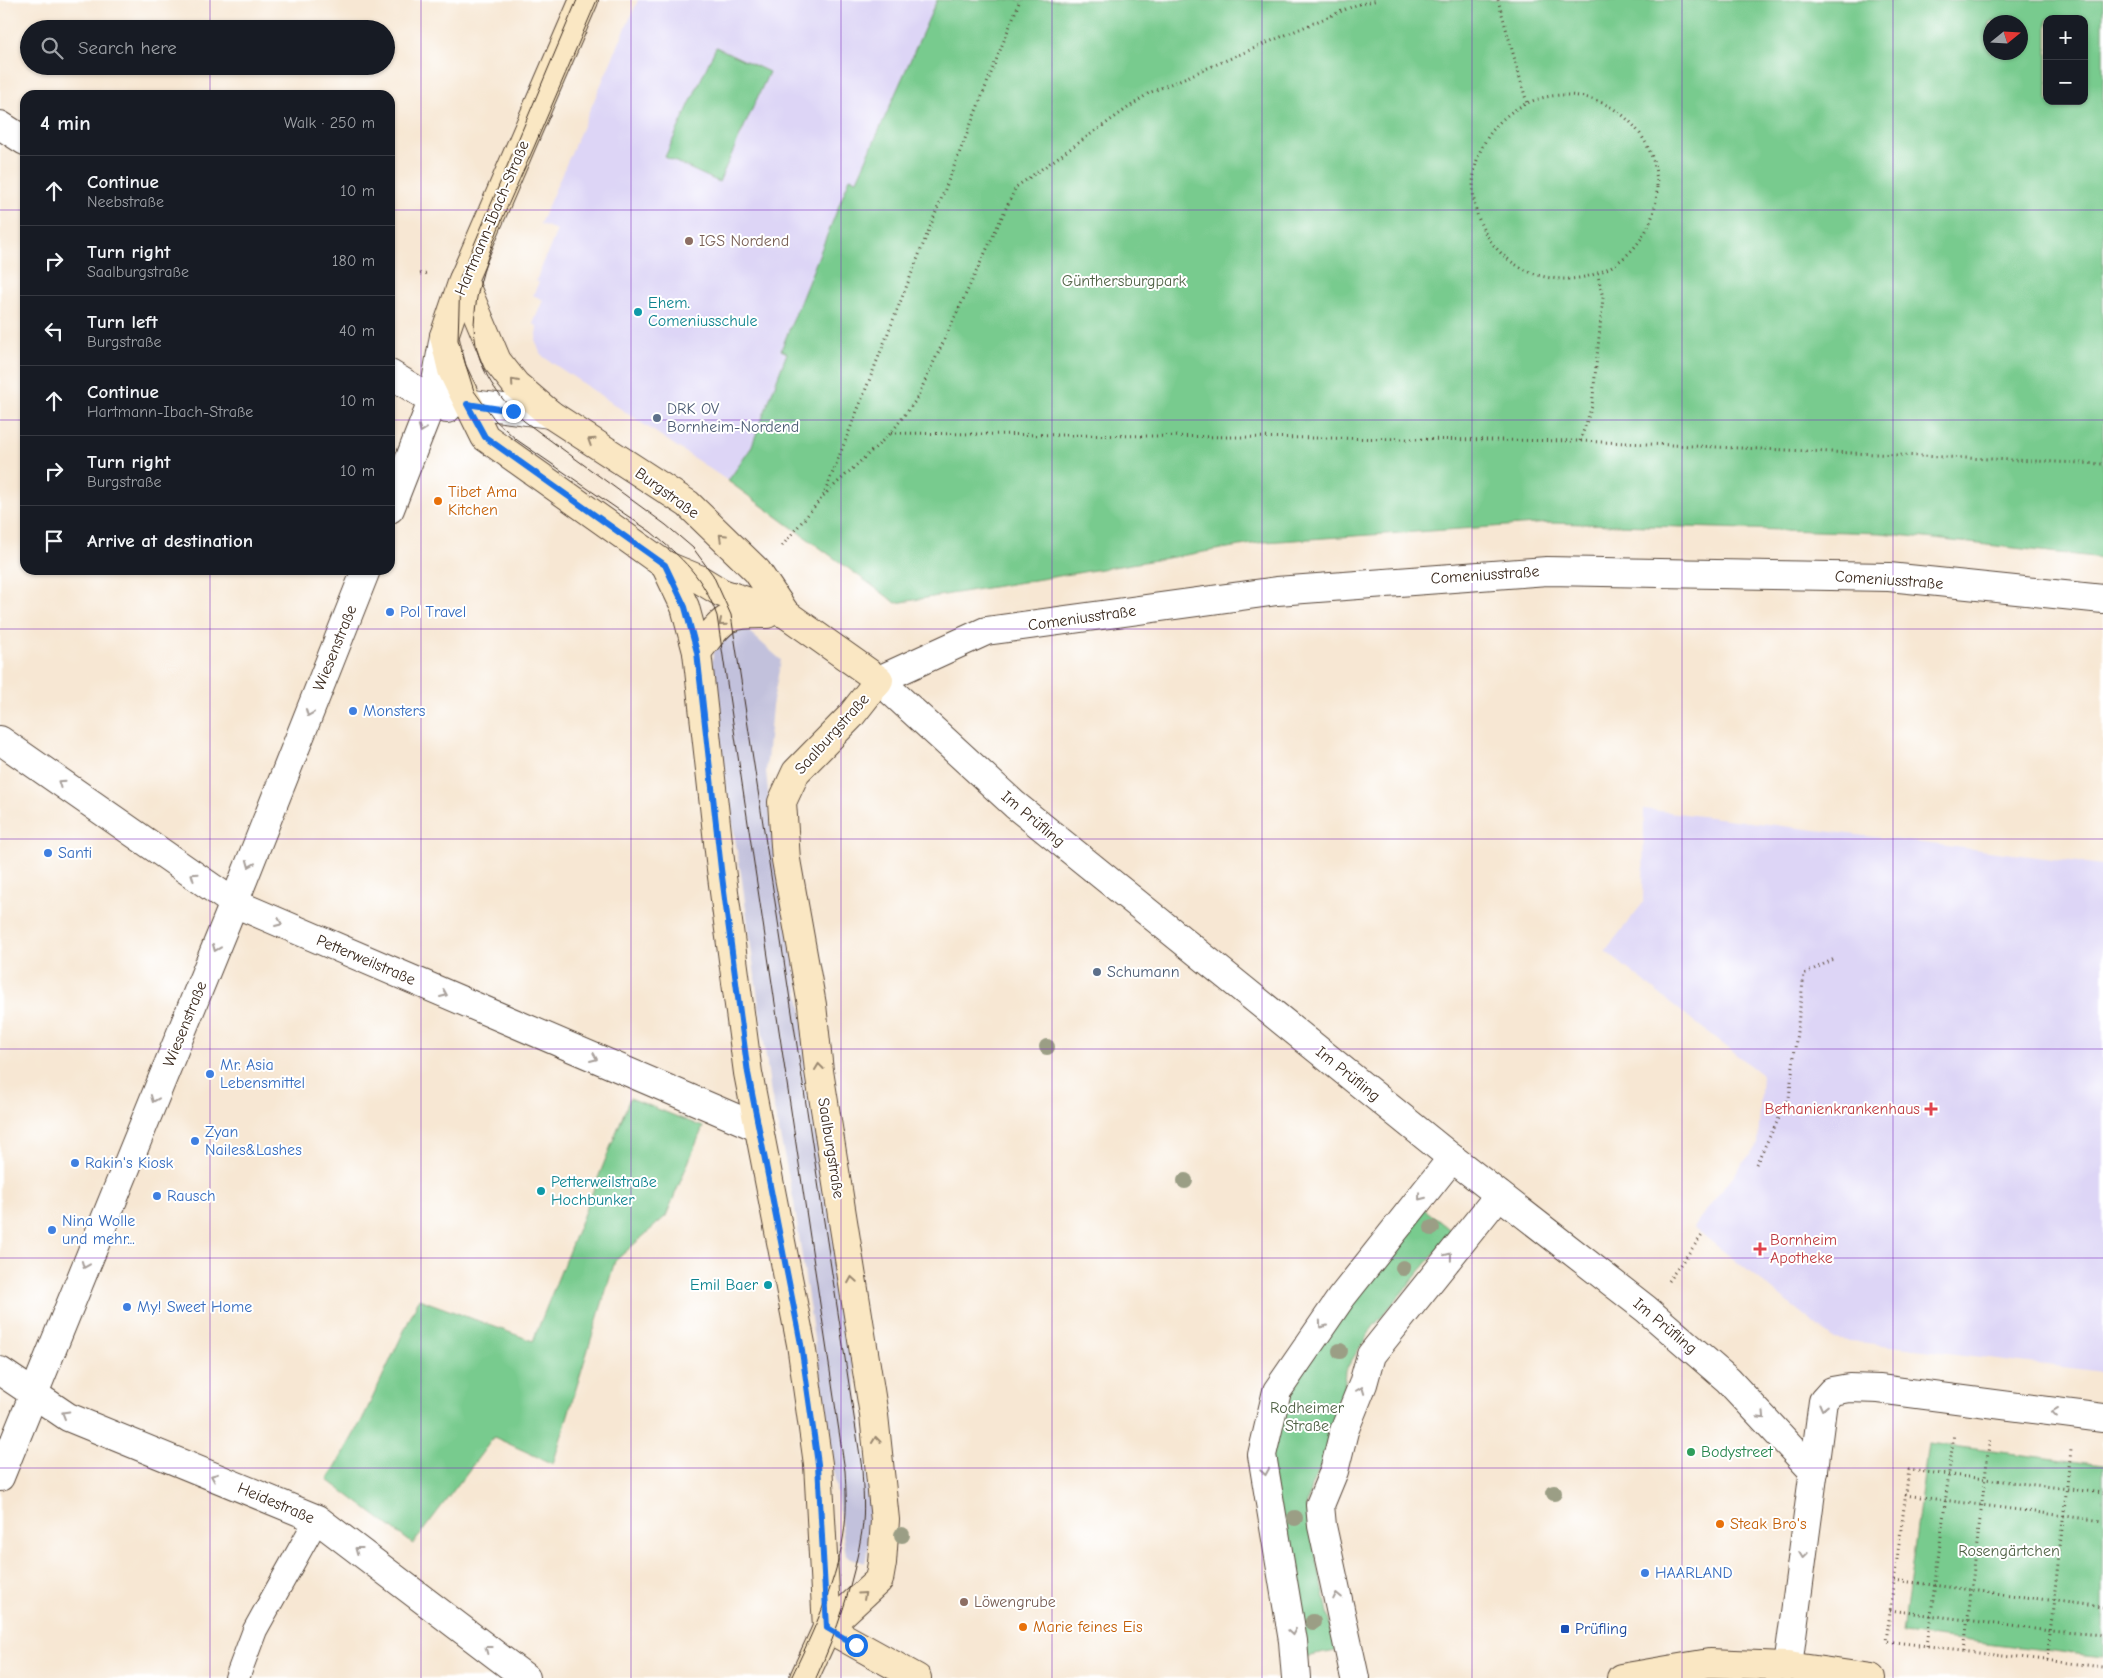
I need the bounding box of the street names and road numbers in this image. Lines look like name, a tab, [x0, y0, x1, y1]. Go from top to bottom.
street label: Hartmann-Ibach-Straße	[451, 138, 533, 298]
street label: Burgstraße	[632, 464, 702, 522]
street label: Comeniusstraße	[1430, 562, 1540, 588]
street label: Comeniusstraße	[1834, 567, 1944, 593]
street label: Wiesenstraße	[310, 602, 360, 694]
street label: Comeniusstraße	[1027, 602, 1137, 634]
street label: Saalburgstraße	[791, 690, 873, 778]
street label: Im Prüfling	[998, 787, 1068, 851]
street label: Petterweilstraße	[314, 931, 418, 989]
street label: Wiesenstraße	[160, 978, 210, 1070]
street label: Im Prüfling	[1312, 1043, 1384, 1105]
street label: Saalburgstraße	[814, 1096, 848, 1200]
street label: Im Prüfling	[1630, 1294, 1700, 1358]
street label: Heidestraße	[235, 1479, 317, 1527]

